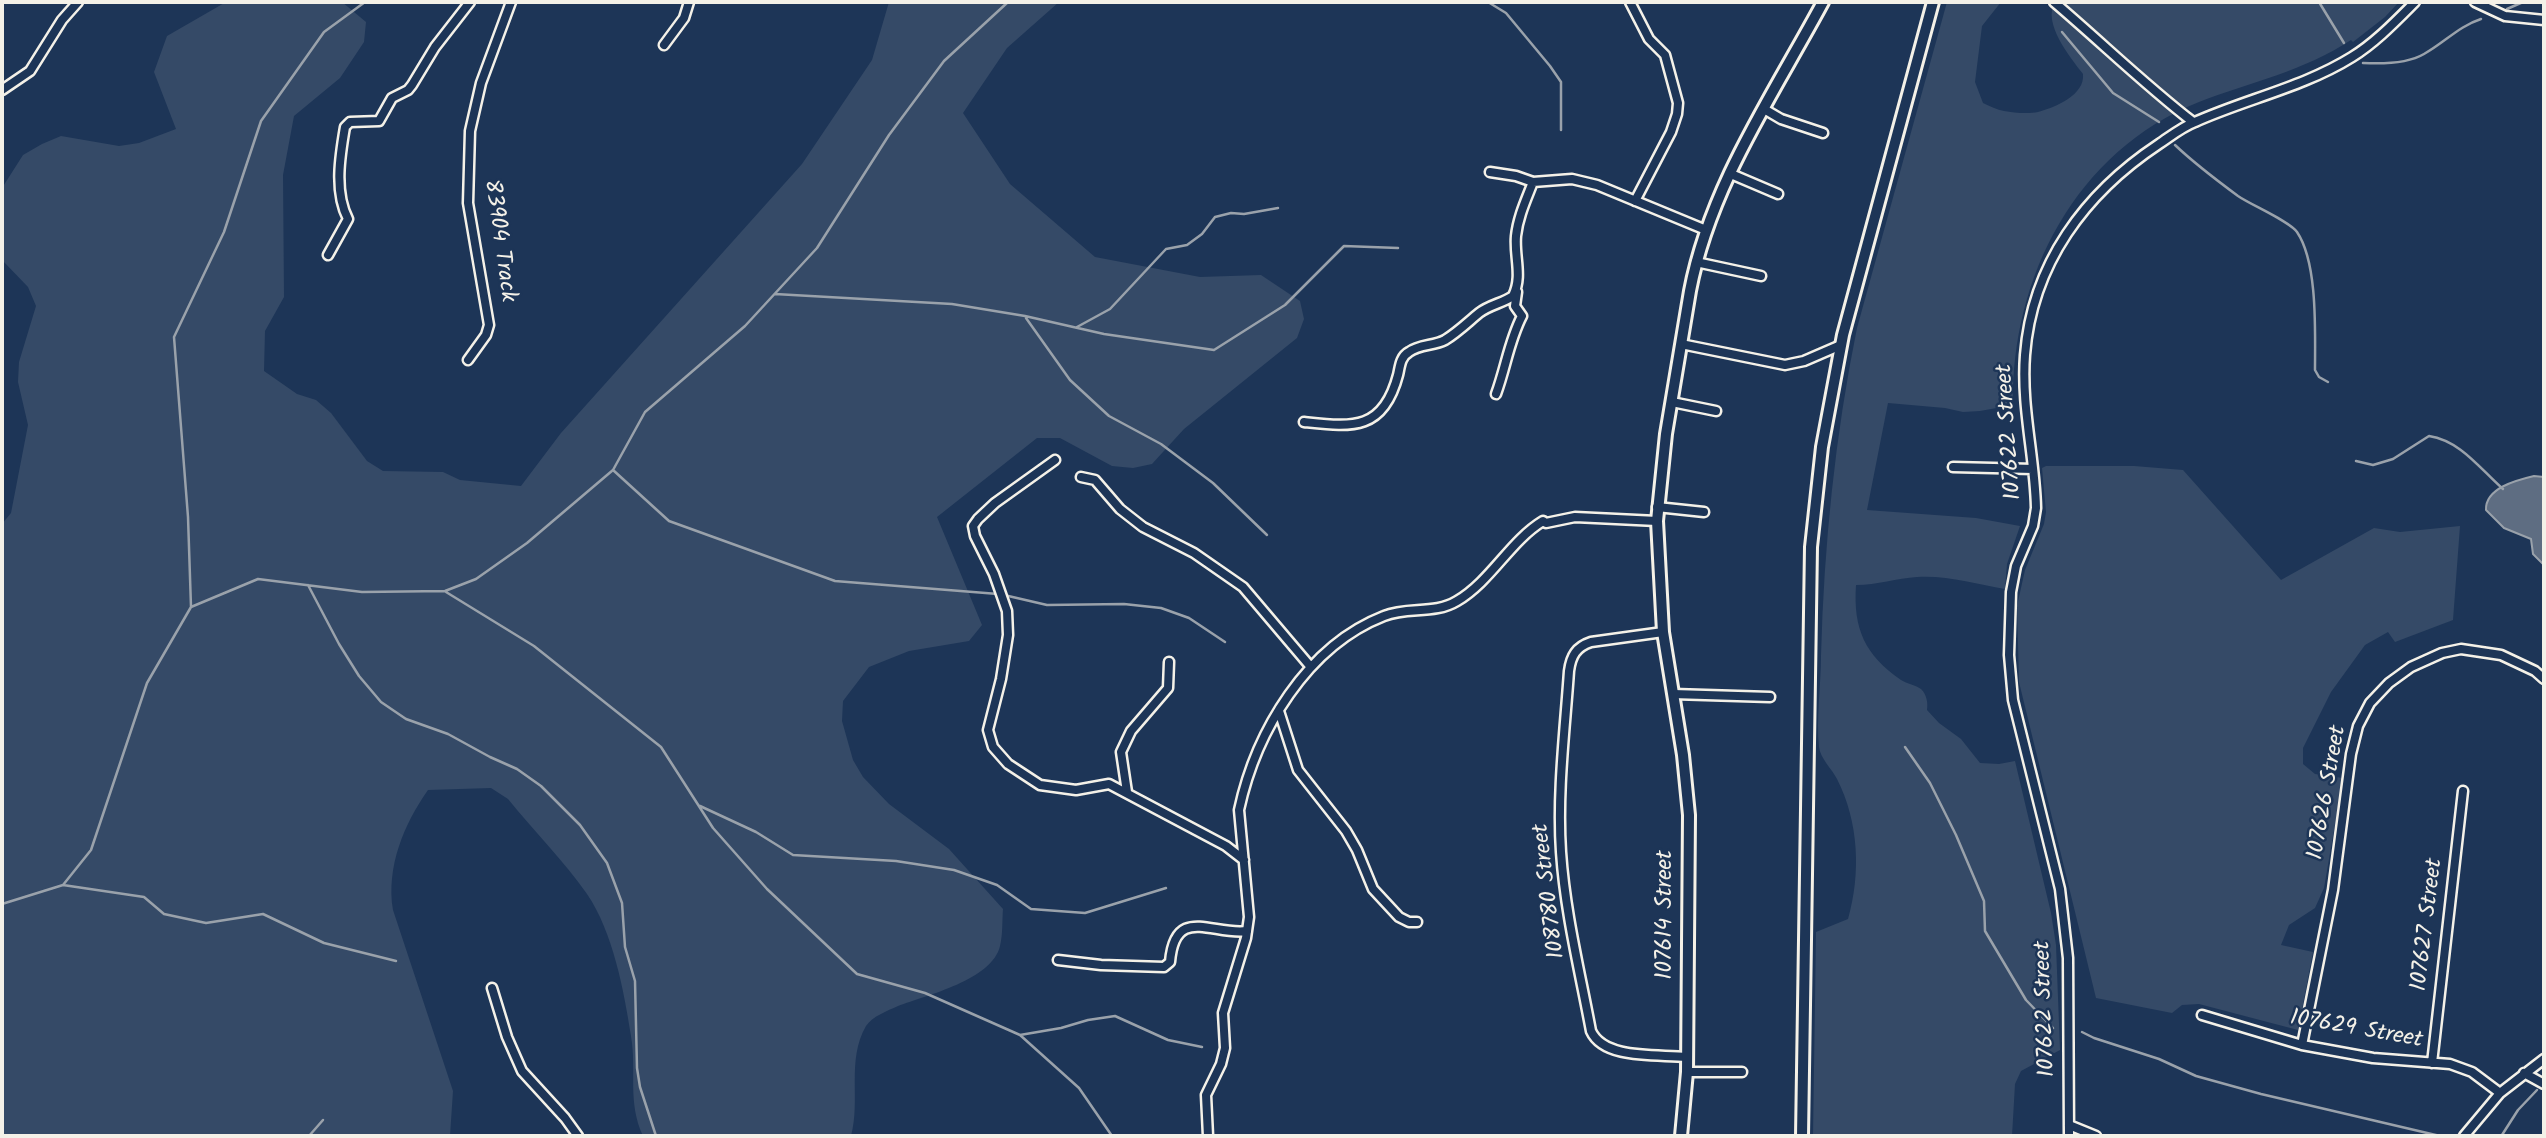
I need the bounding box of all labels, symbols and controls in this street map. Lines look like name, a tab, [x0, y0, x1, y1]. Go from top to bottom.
street label: 83904 Track	[476, 178, 520, 304]
street label: 107622 Street	[1992, 363, 2030, 501]
street label: 107626 Street	[2304, 724, 2354, 862]
street label: 108780 Street	[1529, 822, 1573, 960]
street label: 107614 Street	[1653, 850, 1681, 980]
street label: 107627 Street	[2407, 857, 2451, 993]
street label: 107622 Street	[2031, 940, 2063, 1078]
street label: 107629 Street	[2287, 1006, 2425, 1056]

